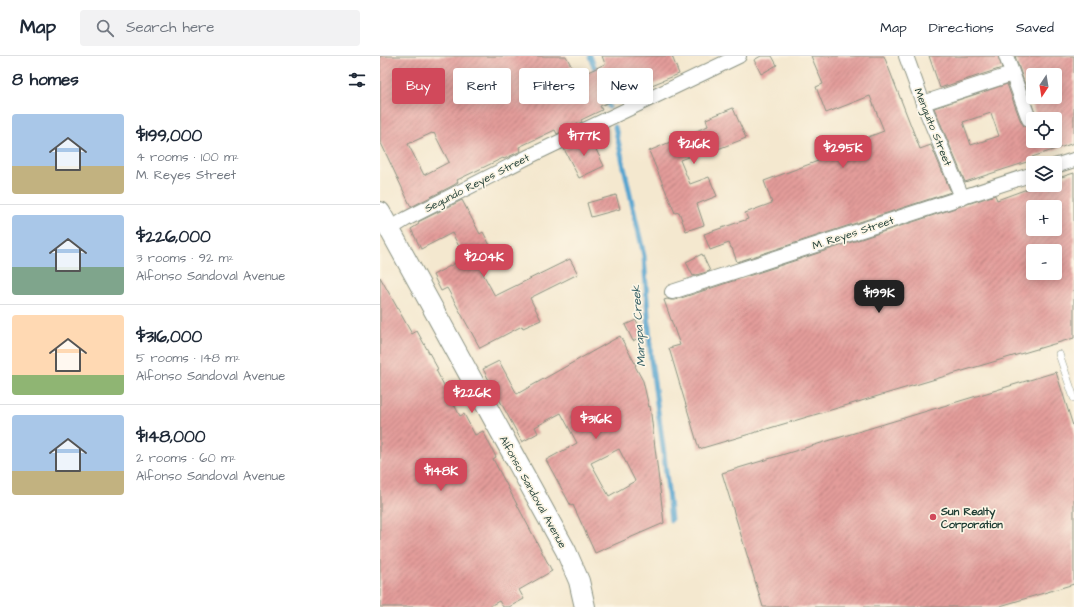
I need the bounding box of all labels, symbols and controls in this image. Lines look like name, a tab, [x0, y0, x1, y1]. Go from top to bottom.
search box	[80, 10, 360, 46]
text: Map	[20, 14, 56, 41]
icon: search	[94, 17, 116, 39]
text: Search here	[126, 17, 215, 38]
text: Map	[880, 18, 907, 38]
text: Directions	[929, 18, 994, 38]
text: Saved	[1016, 18, 1054, 38]
text: 8 homes	[12, 68, 79, 92]
chip: Buy	[392, 68, 445, 104]
chip: Rent	[453, 68, 511, 104]
chip: Filters	[519, 68, 589, 104]
chip: New	[597, 68, 653, 104]
north arrow	[1026, 68, 1062, 104]
map controls	[1026, 68, 1062, 280]
icon: filters	[346, 69, 368, 91]
street label: Menguito Street	[910, 86, 956, 169]
button: locate	[1026, 112, 1062, 148]
pin: $177K	[556, 123, 612, 157]
text: $199,000	[136, 124, 202, 148]
text: $177K	[568, 127, 600, 145]
icon: home	[44, 130, 92, 178]
pin: $216K	[666, 131, 722, 165]
text: $216K	[678, 135, 710, 153]
pin: $295K	[815, 135, 871, 169]
text: $295K	[823, 139, 863, 157]
text: 4 rooms · 100 m²	[136, 148, 239, 166]
street label: Segundo Reyes Street	[422, 150, 533, 217]
button: layers	[1026, 156, 1062, 192]
text: M. Reyes Street	[136, 166, 236, 184]
button: +	[1026, 200, 1062, 236]
street label: M. Reyes Street	[810, 213, 896, 254]
text: $226,000	[136, 225, 211, 249]
icon: home	[44, 231, 92, 279]
pin: $204K	[456, 244, 512, 278]
button: −	[1026, 244, 1062, 280]
text: $204K	[464, 248, 504, 266]
text: 3 rooms · 92 m²	[136, 249, 234, 267]
text: Alfonso Sandoval Avenue	[136, 267, 285, 285]
pin: $199K	[851, 280, 907, 314]
water label: Marapa Creek	[628, 284, 650, 367]
text: $199K	[863, 284, 895, 302]
text: $316,000	[136, 325, 202, 349]
icon: home	[44, 331, 92, 379]
text: 5 rooms · 148 m²	[136, 349, 240, 367]
text: Alfonso Sandoval Avenue	[136, 367, 285, 385]
pin: $226K	[444, 380, 500, 414]
text: $226K	[453, 384, 491, 402]
pin: $316K	[568, 406, 624, 440]
text: $316K	[580, 410, 612, 428]
text: $148,000	[136, 425, 205, 449]
icon: home	[44, 431, 92, 479]
street label: Alfonso Sandoval Avenue	[496, 433, 570, 551]
text: 2 rooms · 60 m²	[136, 449, 236, 467]
pin: $148K	[413, 458, 469, 492]
text: $148K	[424, 462, 458, 480]
text: Alfonso Sandoval Avenue	[136, 467, 285, 485]
place label: Sun Realty Corporation	[940, 504, 1003, 533]
marker: Sun Realty Corporation	[928, 512, 938, 522]

